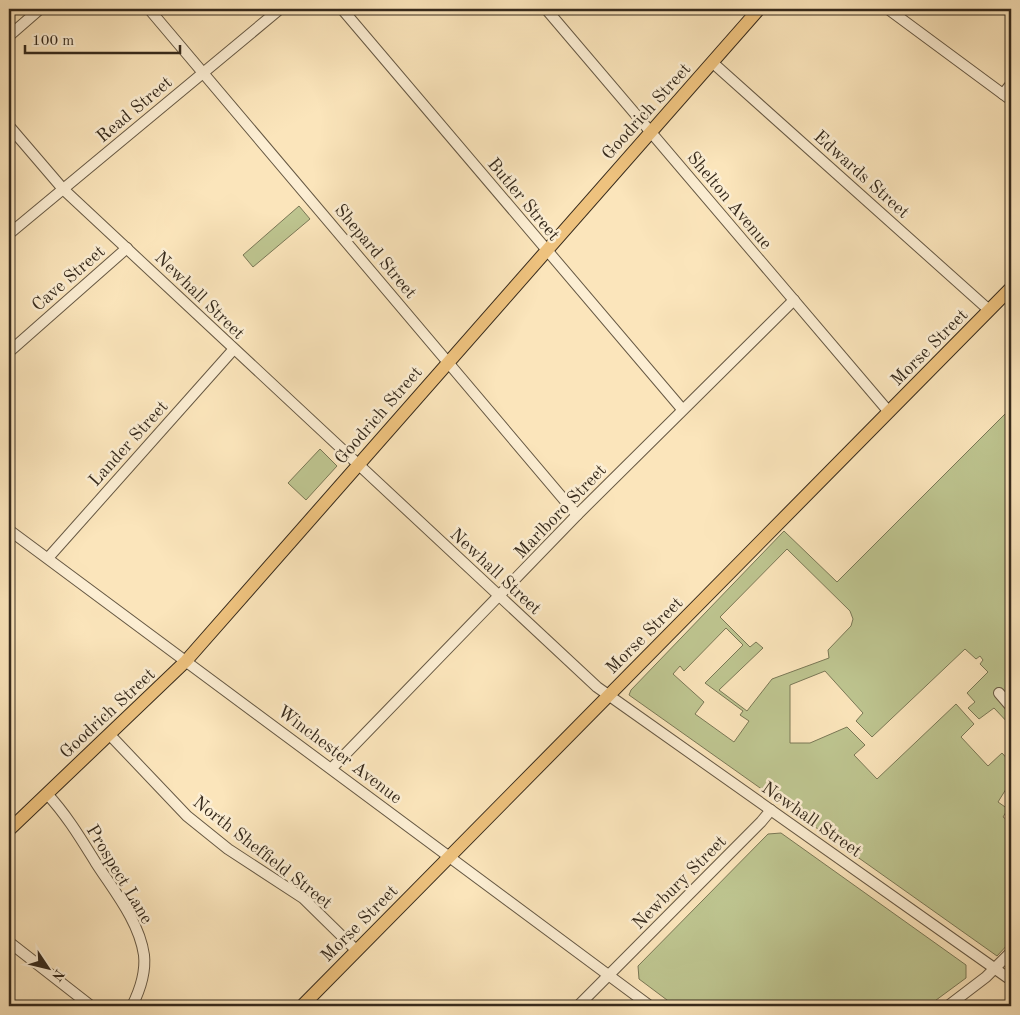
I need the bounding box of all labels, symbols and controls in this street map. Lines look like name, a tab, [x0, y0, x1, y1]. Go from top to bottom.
scale bar	[25, 22, 180, 54]
text: 100 m	[32, 34, 74, 49]
street label: Goodrich Street	[599, 60, 695, 163]
street label: Read Street	[94, 73, 176, 146]
street label: Edwards Street	[810, 127, 912, 222]
street label: Shelton Avenue	[683, 148, 775, 253]
street label: Butler Street	[484, 155, 563, 244]
street label: Shepard Street	[331, 201, 420, 302]
street label: Cave Street	[29, 242, 109, 315]
street label: Newhall Street	[151, 249, 248, 343]
street label: Morse Street	[888, 306, 972, 390]
street label: Goodrich Street	[332, 363, 426, 468]
street label: Lander Street	[86, 397, 172, 490]
street label: Marlboro Street	[511, 461, 610, 562]
street label: Newhall Street	[446, 525, 544, 618]
street label: Morse Street	[603, 594, 687, 678]
street label: Goodrich Street	[57, 665, 159, 762]
street label: Winchester Avenue	[274, 702, 405, 807]
street label: Newhall Street	[758, 779, 865, 861]
street label: North Sheffield Street	[189, 793, 335, 913]
street label: Prospect Lane	[83, 822, 156, 927]
street label: Newbury Street	[629, 832, 730, 933]
street label: Morse Street	[318, 882, 402, 966]
north arrow	[22, 942, 72, 992]
text: N	[49, 966, 67, 984]

